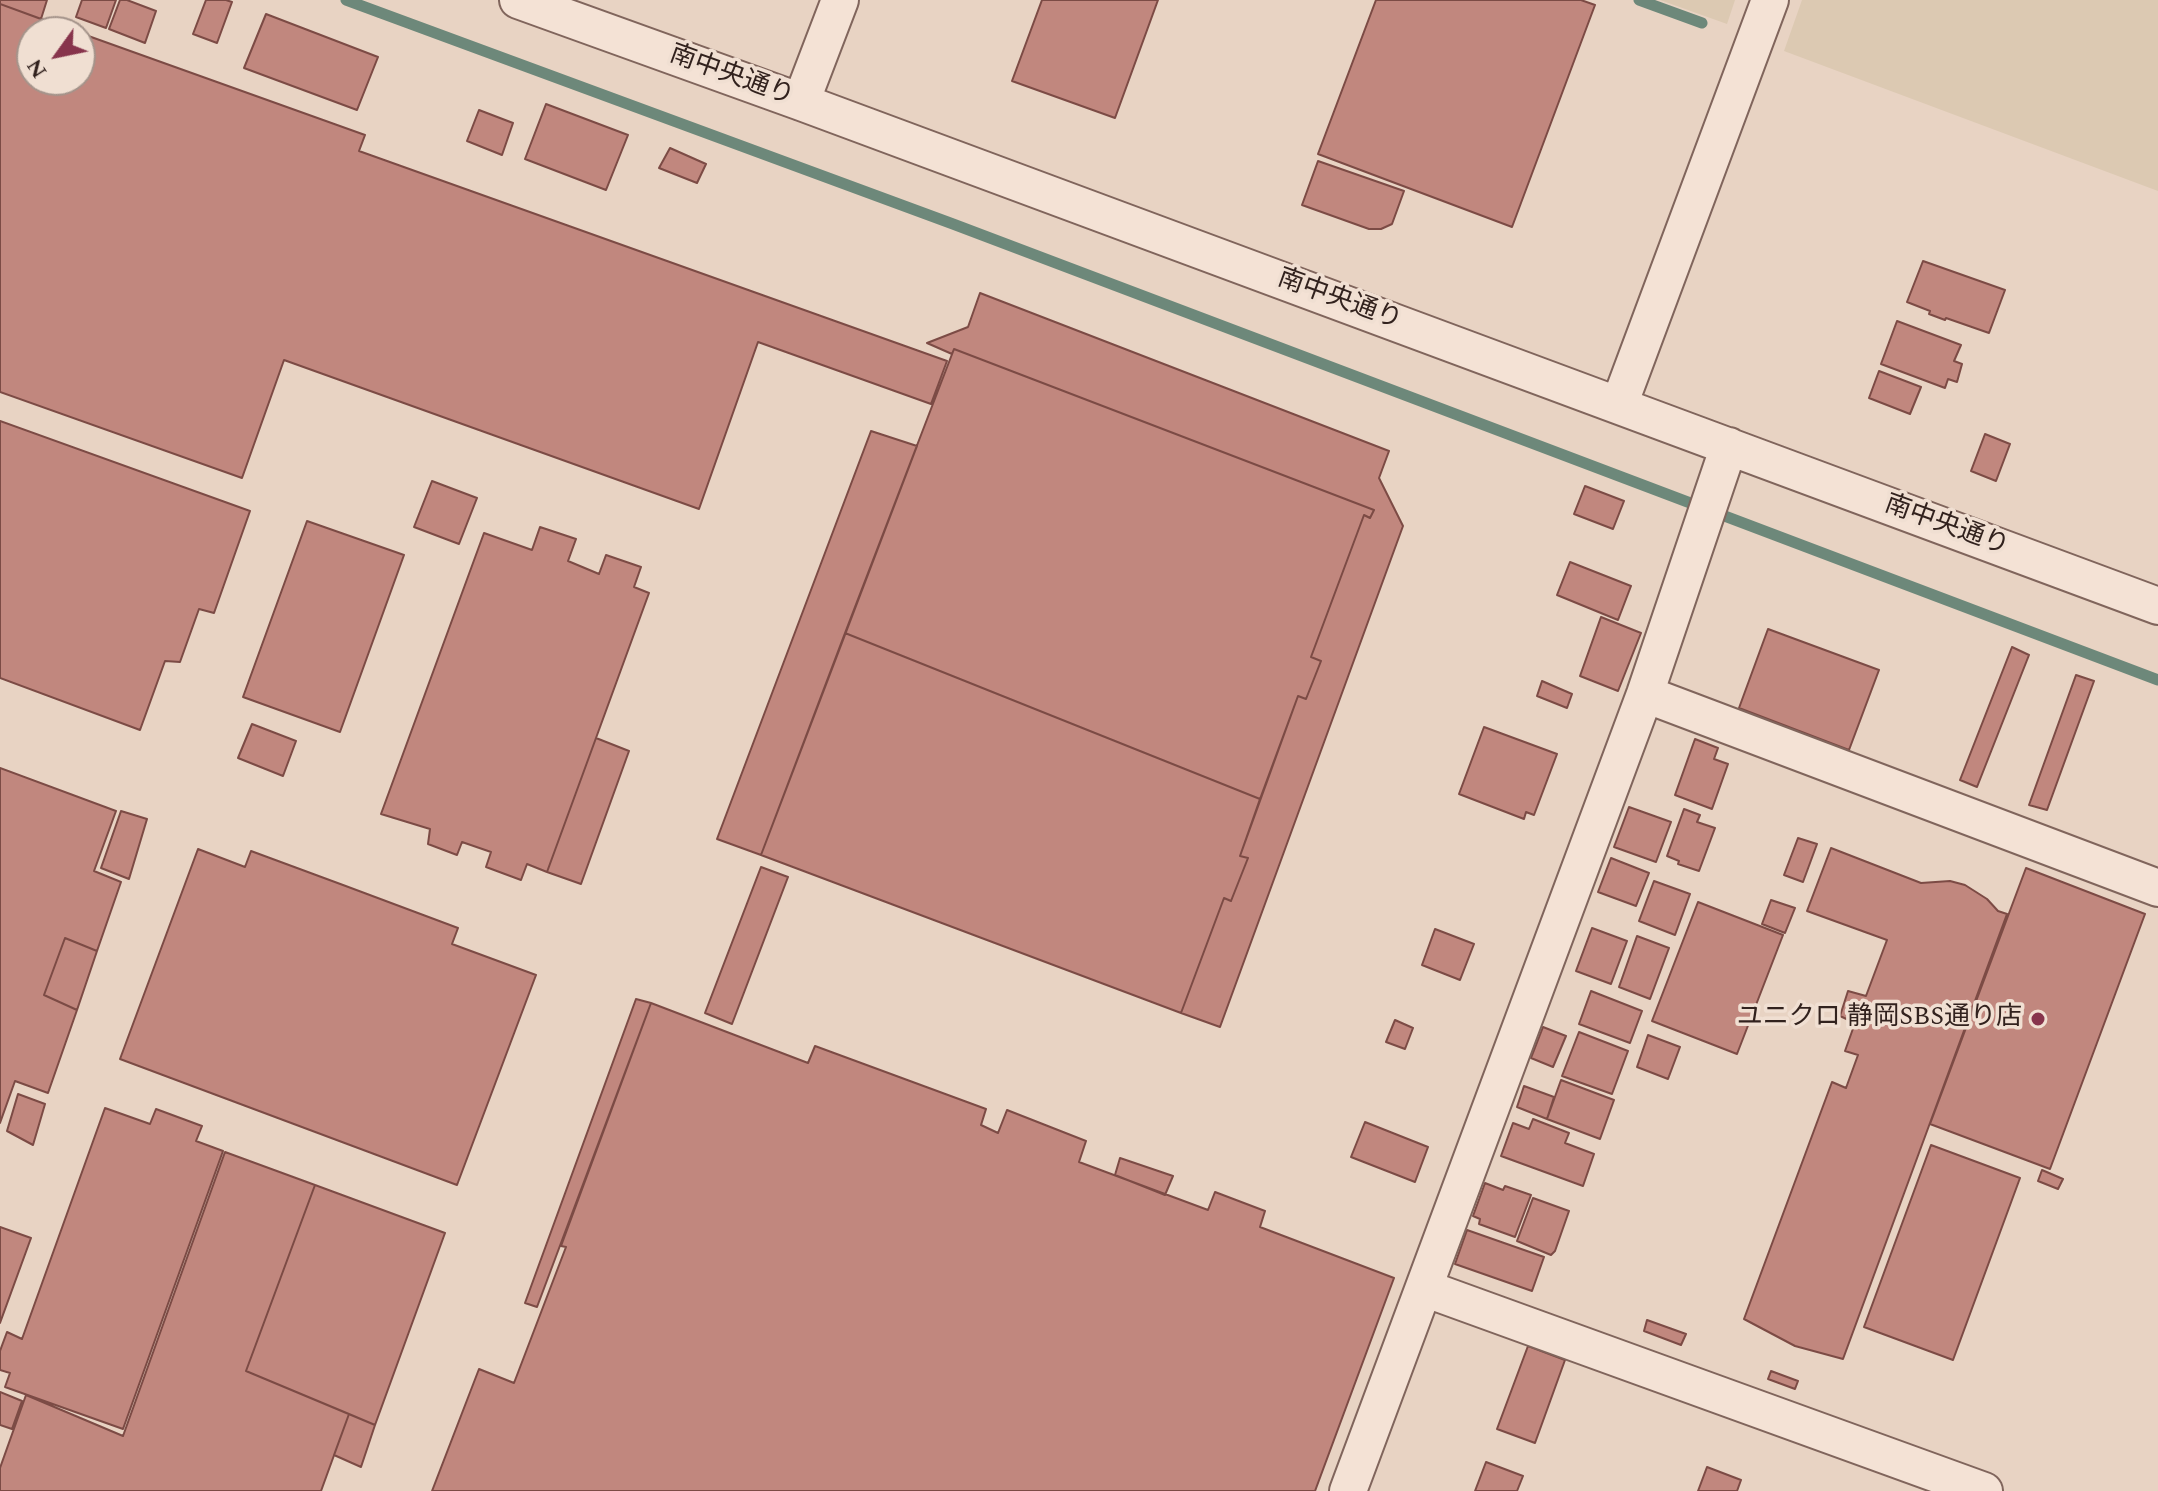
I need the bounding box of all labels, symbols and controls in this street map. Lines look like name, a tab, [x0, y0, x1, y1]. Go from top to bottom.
north arrow	[16, 16, 96, 96]
street label: 南中央通り	[665, 40, 797, 114]
text: N	[18, 52, 56, 85]
street label: 南中央通り	[1273, 264, 1405, 338]
street label: 南中央通り	[1880, 490, 2012, 564]
place label: ユニクロ 静岡SBS通り店	[1737, 1003, 2022, 1035]
marker: ユニクロ 静岡SBS通り店	[2029, 1010, 2047, 1028]

